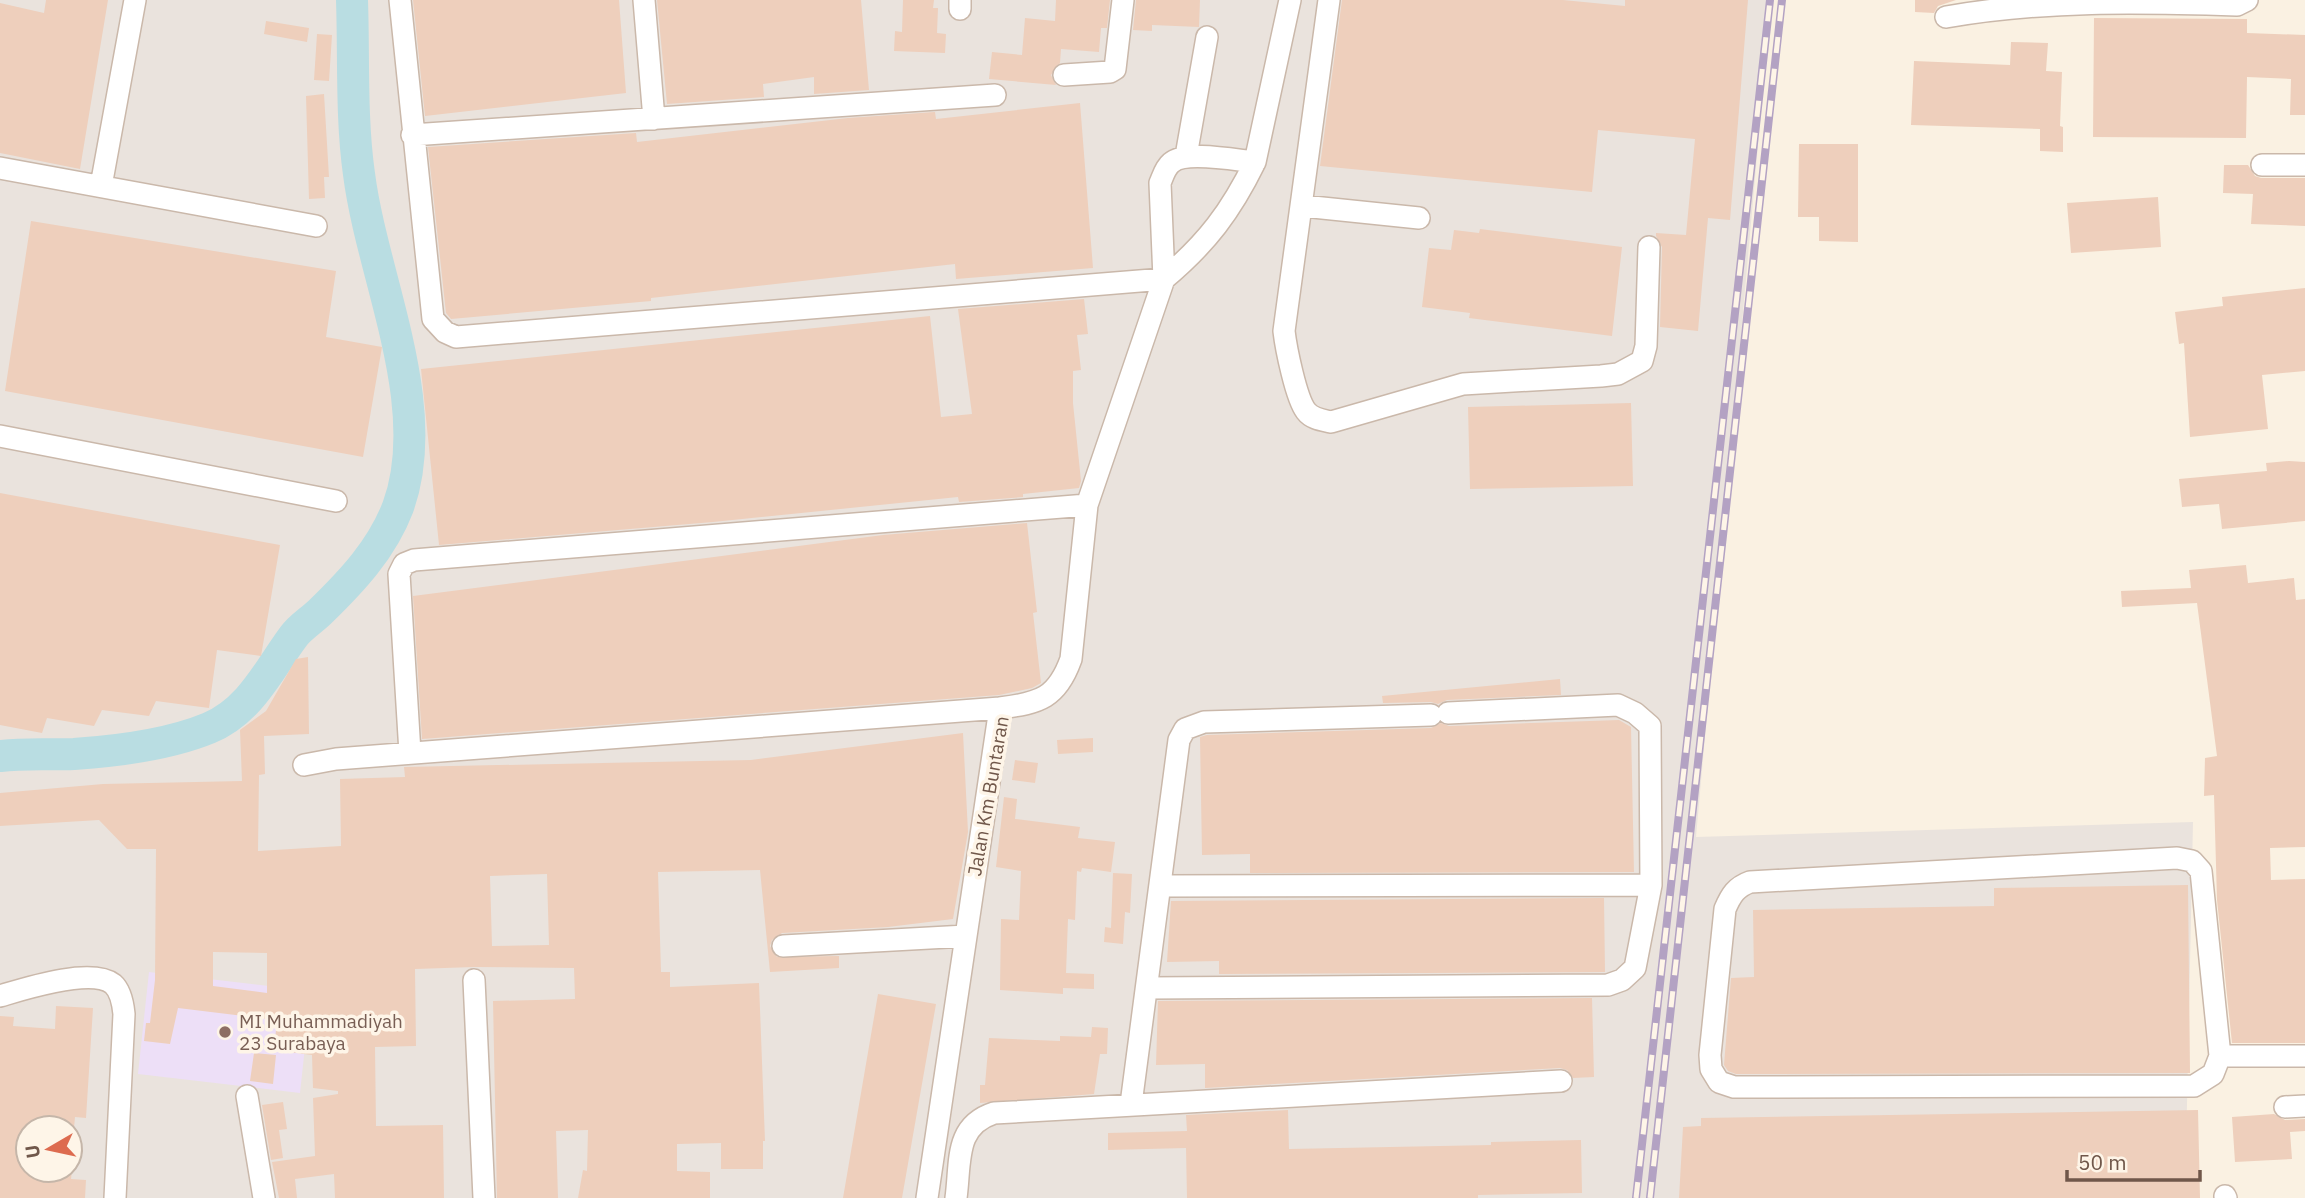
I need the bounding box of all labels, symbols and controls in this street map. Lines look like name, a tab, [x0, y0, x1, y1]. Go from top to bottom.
street label: Jalan Km Buntaran	[962, 714, 1014, 878]
place label: MI Muhammadiyah 23 Surabaya	[239, 1009, 403, 1055]
marker: MI Muhammadiyah 23 Surabaya	[217, 1024, 233, 1040]
north arrow	[14, 1114, 84, 1184]
scale bar	[2067, 1138, 2200, 1182]
text: U	[19, 1143, 45, 1160]
text: 50 m	[2078, 1148, 2127, 1176]

